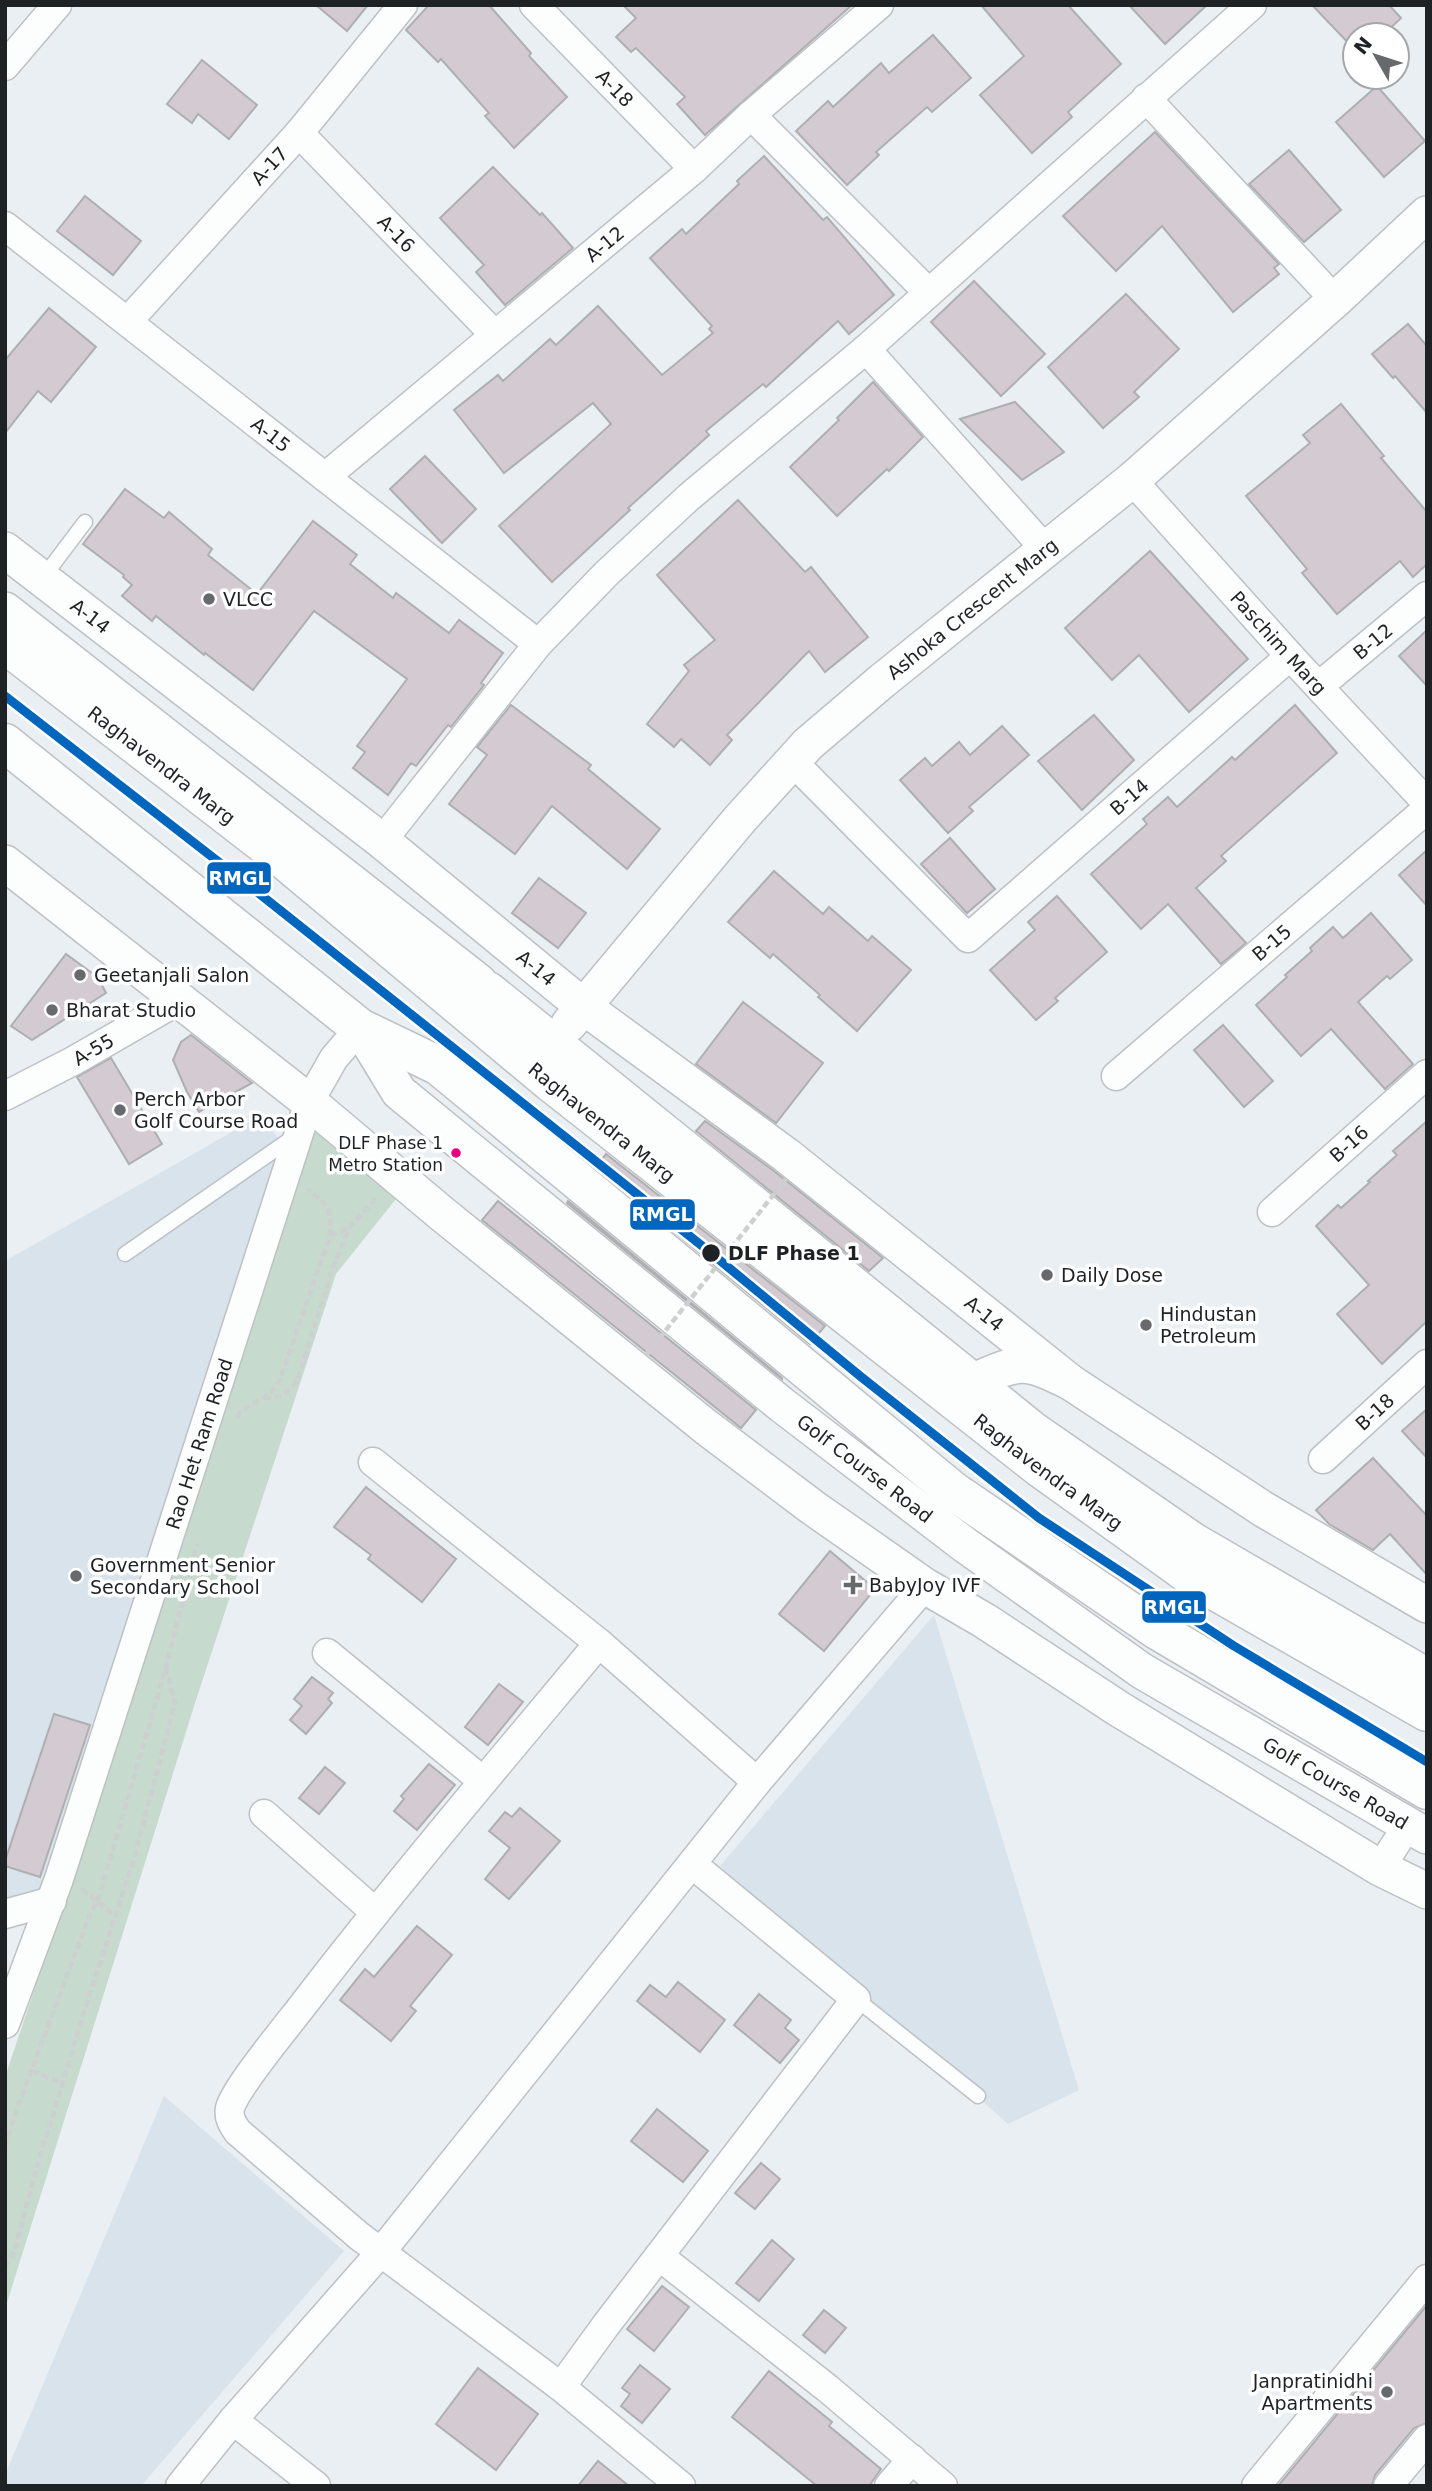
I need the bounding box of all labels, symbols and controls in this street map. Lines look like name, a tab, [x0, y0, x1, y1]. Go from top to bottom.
north arrow	[1341, 21, 1411, 91]
text: N	[1349, 32, 1376, 58]
street label: A-18	[592, 65, 638, 111]
street label: A-17	[246, 142, 292, 189]
street label: A-16	[373, 210, 420, 257]
street label: A-12	[581, 221, 628, 266]
street label: A-15	[247, 412, 295, 457]
street label: Ashoka Crescent Marg	[882, 533, 1062, 684]
street label: Paschim Marg	[1226, 586, 1331, 699]
place label: VLCC	[223, 588, 273, 610]
marker: VLCC	[201, 591, 217, 607]
street label: A-14	[66, 594, 114, 638]
street label: B-12	[1349, 619, 1397, 664]
street label: Raghavendra Marg	[84, 701, 240, 829]
street label: B-14	[1105, 774, 1153, 820]
line badge: RMGL	[206, 861, 272, 895]
text: RMGL	[208, 867, 270, 889]
street label: B-15	[1248, 920, 1295, 965]
street label: A-14	[512, 945, 560, 990]
place label: Geetanjali Salon	[94, 964, 249, 986]
marker: Geetanjali Salon	[72, 967, 88, 983]
place label: Bharat Studio	[66, 999, 196, 1021]
marker: Bharat Studio	[44, 1002, 60, 1018]
street label: A-55	[69, 1029, 118, 1070]
street label: Raghavendra Marg	[524, 1058, 679, 1187]
place label: Perch Arbor Golf Course Road	[134, 1088, 298, 1132]
marker: Perch Arbor Golf Course Road	[112, 1102, 128, 1118]
street label: B-16	[1325, 1121, 1373, 1166]
place label: DLF Phase 1 Metro Station	[328, 1133, 443, 1175]
marker: DLF Phase 1 Metro Station	[449, 1146, 463, 1160]
line badge: RMGL	[629, 1198, 696, 1231]
text: RMGL	[631, 1203, 693, 1225]
marker: DLF Phase 1	[700, 1242, 722, 1264]
place label: DLF Phase 1	[728, 1242, 860, 1264]
place label: Daily Dose	[1061, 1264, 1163, 1286]
marker: Daily Dose	[1039, 1267, 1055, 1283]
street label: A-14	[960, 1291, 1008, 1336]
place label: Hindustan Petroleum	[1160, 1303, 1257, 1347]
marker: Hindustan Petroleum	[1138, 1317, 1154, 1333]
street label: Rao Het Ram Road	[161, 1355, 237, 1532]
street label: B-18	[1351, 1389, 1398, 1435]
street label: Raghavendra Marg	[969, 1409, 1127, 1535]
street label: Golf Course Road	[793, 1410, 937, 1527]
place label: Government Senior Secondary School	[90, 1554, 275, 1598]
marker: Government Senior Secondary School	[68, 1568, 84, 1584]
place label: BabyJoy IVF	[869, 1574, 981, 1596]
marker: BabyJoy IVF	[843, 1575, 863, 1595]
line badge: RMGL	[1141, 1590, 1207, 1624]
text: RMGL	[1143, 1596, 1205, 1618]
street label: Golf Course Road	[1259, 1732, 1412, 1834]
place label: Janpratinidhi Apartments	[1252, 2370, 1373, 2414]
marker: Janpratinidhi Apartments	[1379, 2384, 1395, 2400]

